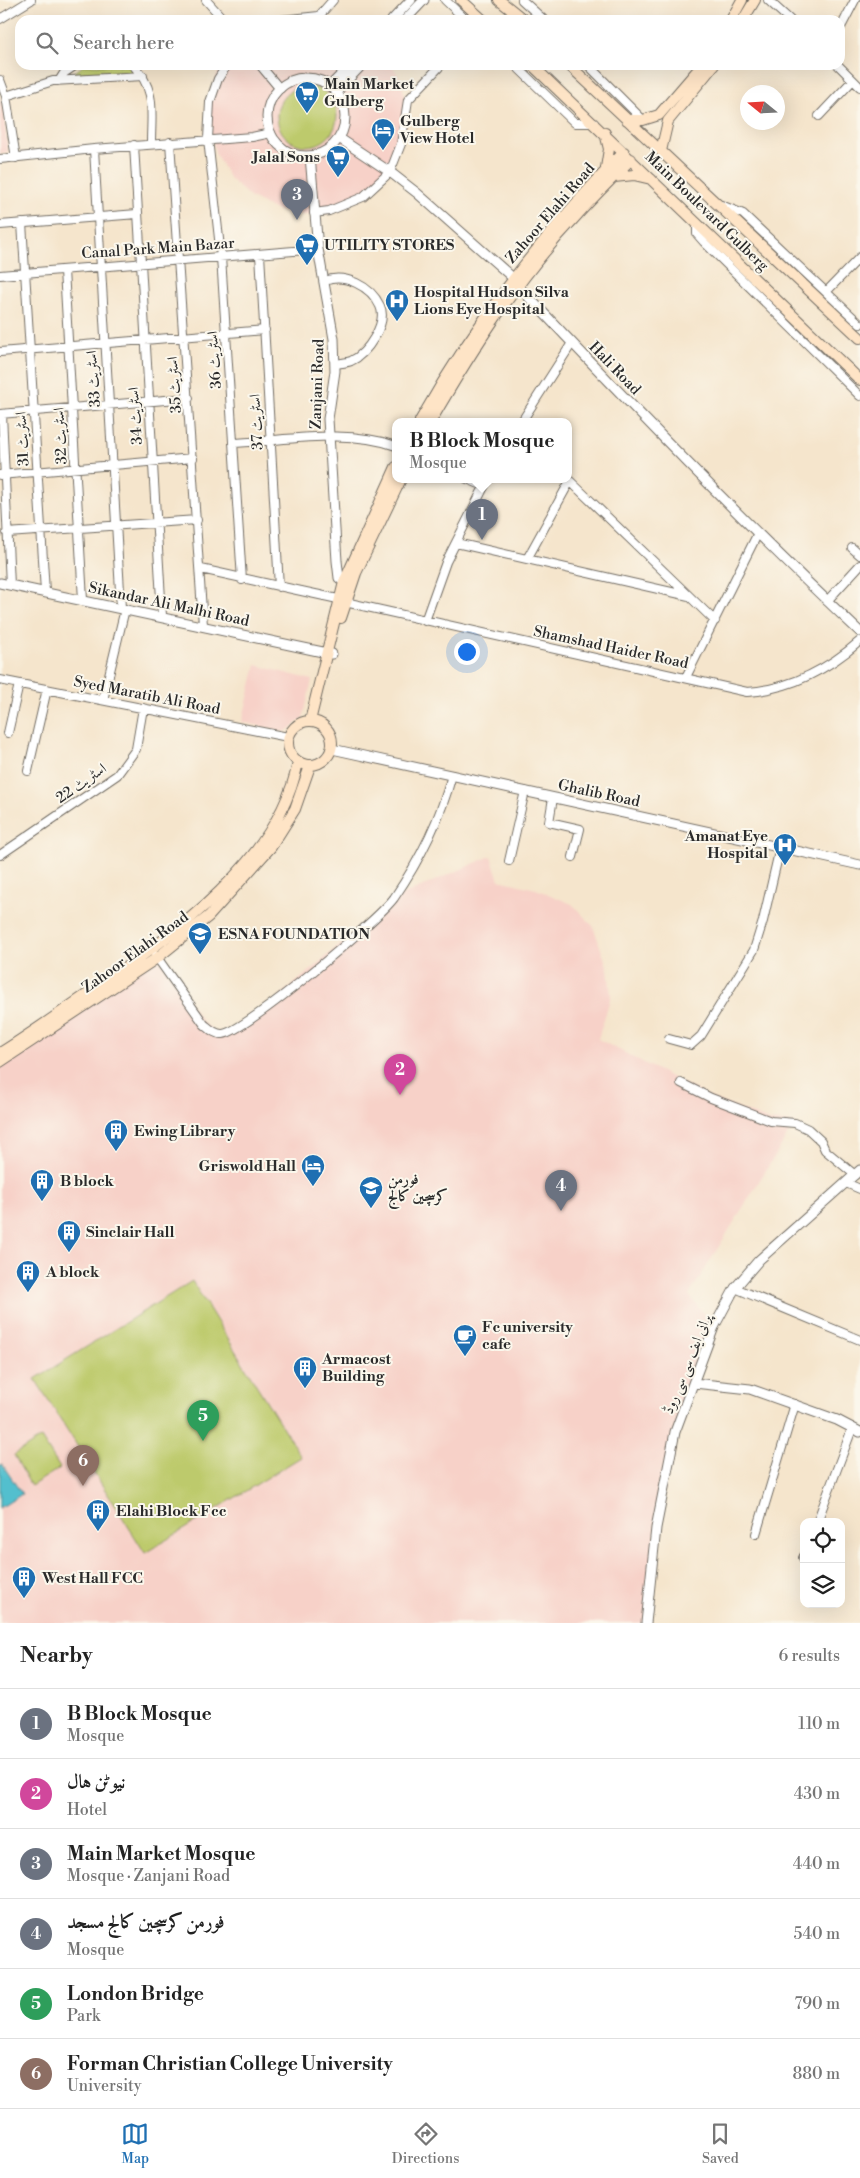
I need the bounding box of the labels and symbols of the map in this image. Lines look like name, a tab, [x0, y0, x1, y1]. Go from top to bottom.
place label: Main Market Gulberg	[324, 75, 415, 111]
supermarket icon: Main Market Gulberg	[294, 80, 320, 114]
north arrow	[740, 85, 785, 130]
place label: Gulberg View Hotel	[399, 112, 475, 148]
hotel icon: Gulberg View Hotel	[370, 117, 396, 151]
supermarket icon: Jalal Sons	[325, 144, 351, 178]
street label: Main Boulevard Gulberg	[641, 147, 773, 276]
place label: Jalal Sons	[251, 148, 320, 167]
street label: Zahoor Elahi Road	[502, 159, 599, 267]
pin: 3	[281, 179, 313, 220]
supermarket icon: UTILITY STORES	[294, 232, 320, 266]
street label: Canal Park Main Bazar	[81, 234, 236, 263]
place label: UTILITY STORES	[324, 236, 455, 255]
place label: Hospital Hudson Silva Lions Eye Hospital	[414, 283, 570, 319]
hospital icon: Hospital Hudson Silva Lions Eye Hospital	[384, 288, 410, 322]
street label: اسٹریٹ 36	[203, 331, 226, 389]
street label: Zanjani Road	[306, 338, 329, 430]
street label: Hali Road	[585, 338, 645, 399]
street label: اسٹریٹ 33	[82, 350, 105, 408]
street label: اسٹریٹ 35	[163, 356, 186, 414]
street label: اسٹریٹ 34	[124, 386, 147, 445]
street label: اسٹریٹ 37	[246, 394, 267, 450]
street label: اسٹریٹ 32	[50, 407, 71, 465]
street label: اسٹریٹ 31	[12, 411, 33, 467]
pin: 1	[466, 499, 498, 540]
street label: Sikandar Ali Malhi Road	[87, 578, 252, 631]
street label: Shamshad Haider Road	[532, 622, 691, 673]
your location	[454, 639, 480, 665]
street label: Syed Maratib Ali Road	[72, 672, 222, 719]
street label: اسٹریٹ 22	[52, 759, 110, 808]
street label: Ghalib Road	[556, 776, 642, 812]
place label: Amanat Eye Hospital	[684, 827, 768, 863]
hospital icon: Amanat Eye Hospital	[772, 832, 798, 866]
street label: Zahoor Elahi Road	[78, 907, 193, 997]
school or university icon: ESNA FOUNDATION	[187, 921, 213, 955]
place label: ESNA FOUNDATION	[218, 925, 370, 944]
pin: 2	[384, 1054, 416, 1095]
building icon: Ewing Library	[103, 1118, 129, 1152]
place label: Ewing Library	[134, 1122, 236, 1141]
hotel icon: Griswold Hall	[300, 1153, 326, 1187]
place label: Griswold Hall	[199, 1157, 296, 1176]
building icon: B block	[29, 1168, 55, 1202]
place label: فورمن کرسچین کالج	[388, 1170, 448, 1209]
pin: 4	[545, 1170, 577, 1211]
place label: B block	[60, 1172, 115, 1191]
school or university icon: فورمن کرسچین کالج	[358, 1175, 384, 1209]
building icon: Sinclair Hall	[56, 1219, 82, 1253]
place label: Sinclair Hall	[86, 1223, 174, 1242]
building icon: A block	[15, 1259, 41, 1293]
place label: A block	[45, 1263, 100, 1282]
street label: پرانی ایف سی سی روڈ	[659, 1310, 718, 1417]
place label: Fc university cafe	[482, 1318, 573, 1354]
cafe icon: Fc university cafe	[452, 1323, 478, 1357]
place label: Armacost Building	[321, 1350, 392, 1386]
building icon: Armacost Building	[292, 1355, 318, 1389]
pin: 5	[187, 1400, 219, 1441]
pin: 6	[67, 1445, 99, 1486]
building icon: Elahi Block Fcc	[85, 1498, 111, 1532]
place label: Elahi Block Fcc	[116, 1502, 227, 1521]
building icon: West Hall FCC	[11, 1565, 37, 1599]
place label: West Hall FCC	[41, 1569, 143, 1588]

